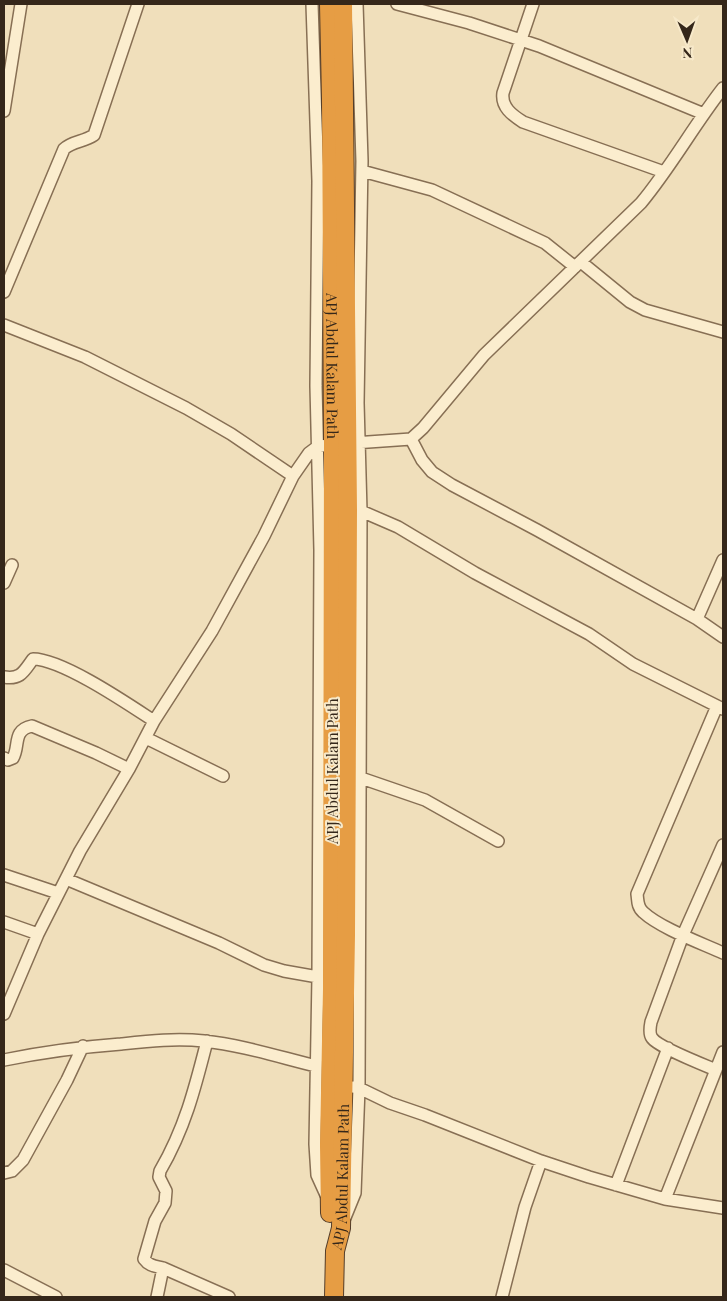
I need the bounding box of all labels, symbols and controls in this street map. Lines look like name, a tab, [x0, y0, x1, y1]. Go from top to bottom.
north arrow	[662, 15, 712, 65]
text: N	[682, 44, 693, 63]
street label: APJ Abdul Kalam Path	[322, 292, 343, 439]
street label: APJ Abdul Kalam Path	[322, 698, 342, 845]
street label: APJ Abdul Kalam Path	[326, 1103, 353, 1253]

